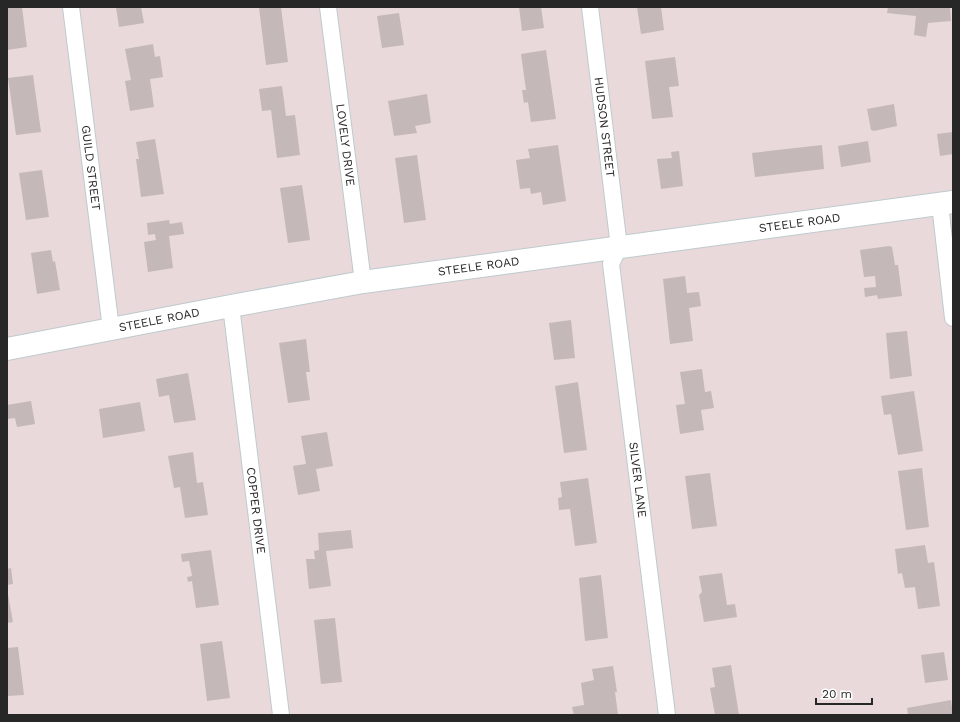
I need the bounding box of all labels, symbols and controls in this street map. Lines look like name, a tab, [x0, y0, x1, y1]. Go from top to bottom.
street label: HUDSON STREET	[592, 76, 618, 178]
street label: LOVELY DRIVE	[333, 103, 358, 187]
street label: GUILD STREET	[79, 124, 103, 211]
street label: STEELE ROAD	[758, 210, 841, 235]
street label: STEELE ROAD	[437, 254, 520, 279]
street label: STEELE ROAD	[118, 305, 201, 334]
street label: SILVER LANE	[626, 441, 649, 519]
street label: COPPER DRIVE	[244, 466, 268, 555]
scale bar	[816, 680, 872, 706]
text: 20 m	[822, 687, 852, 701]

